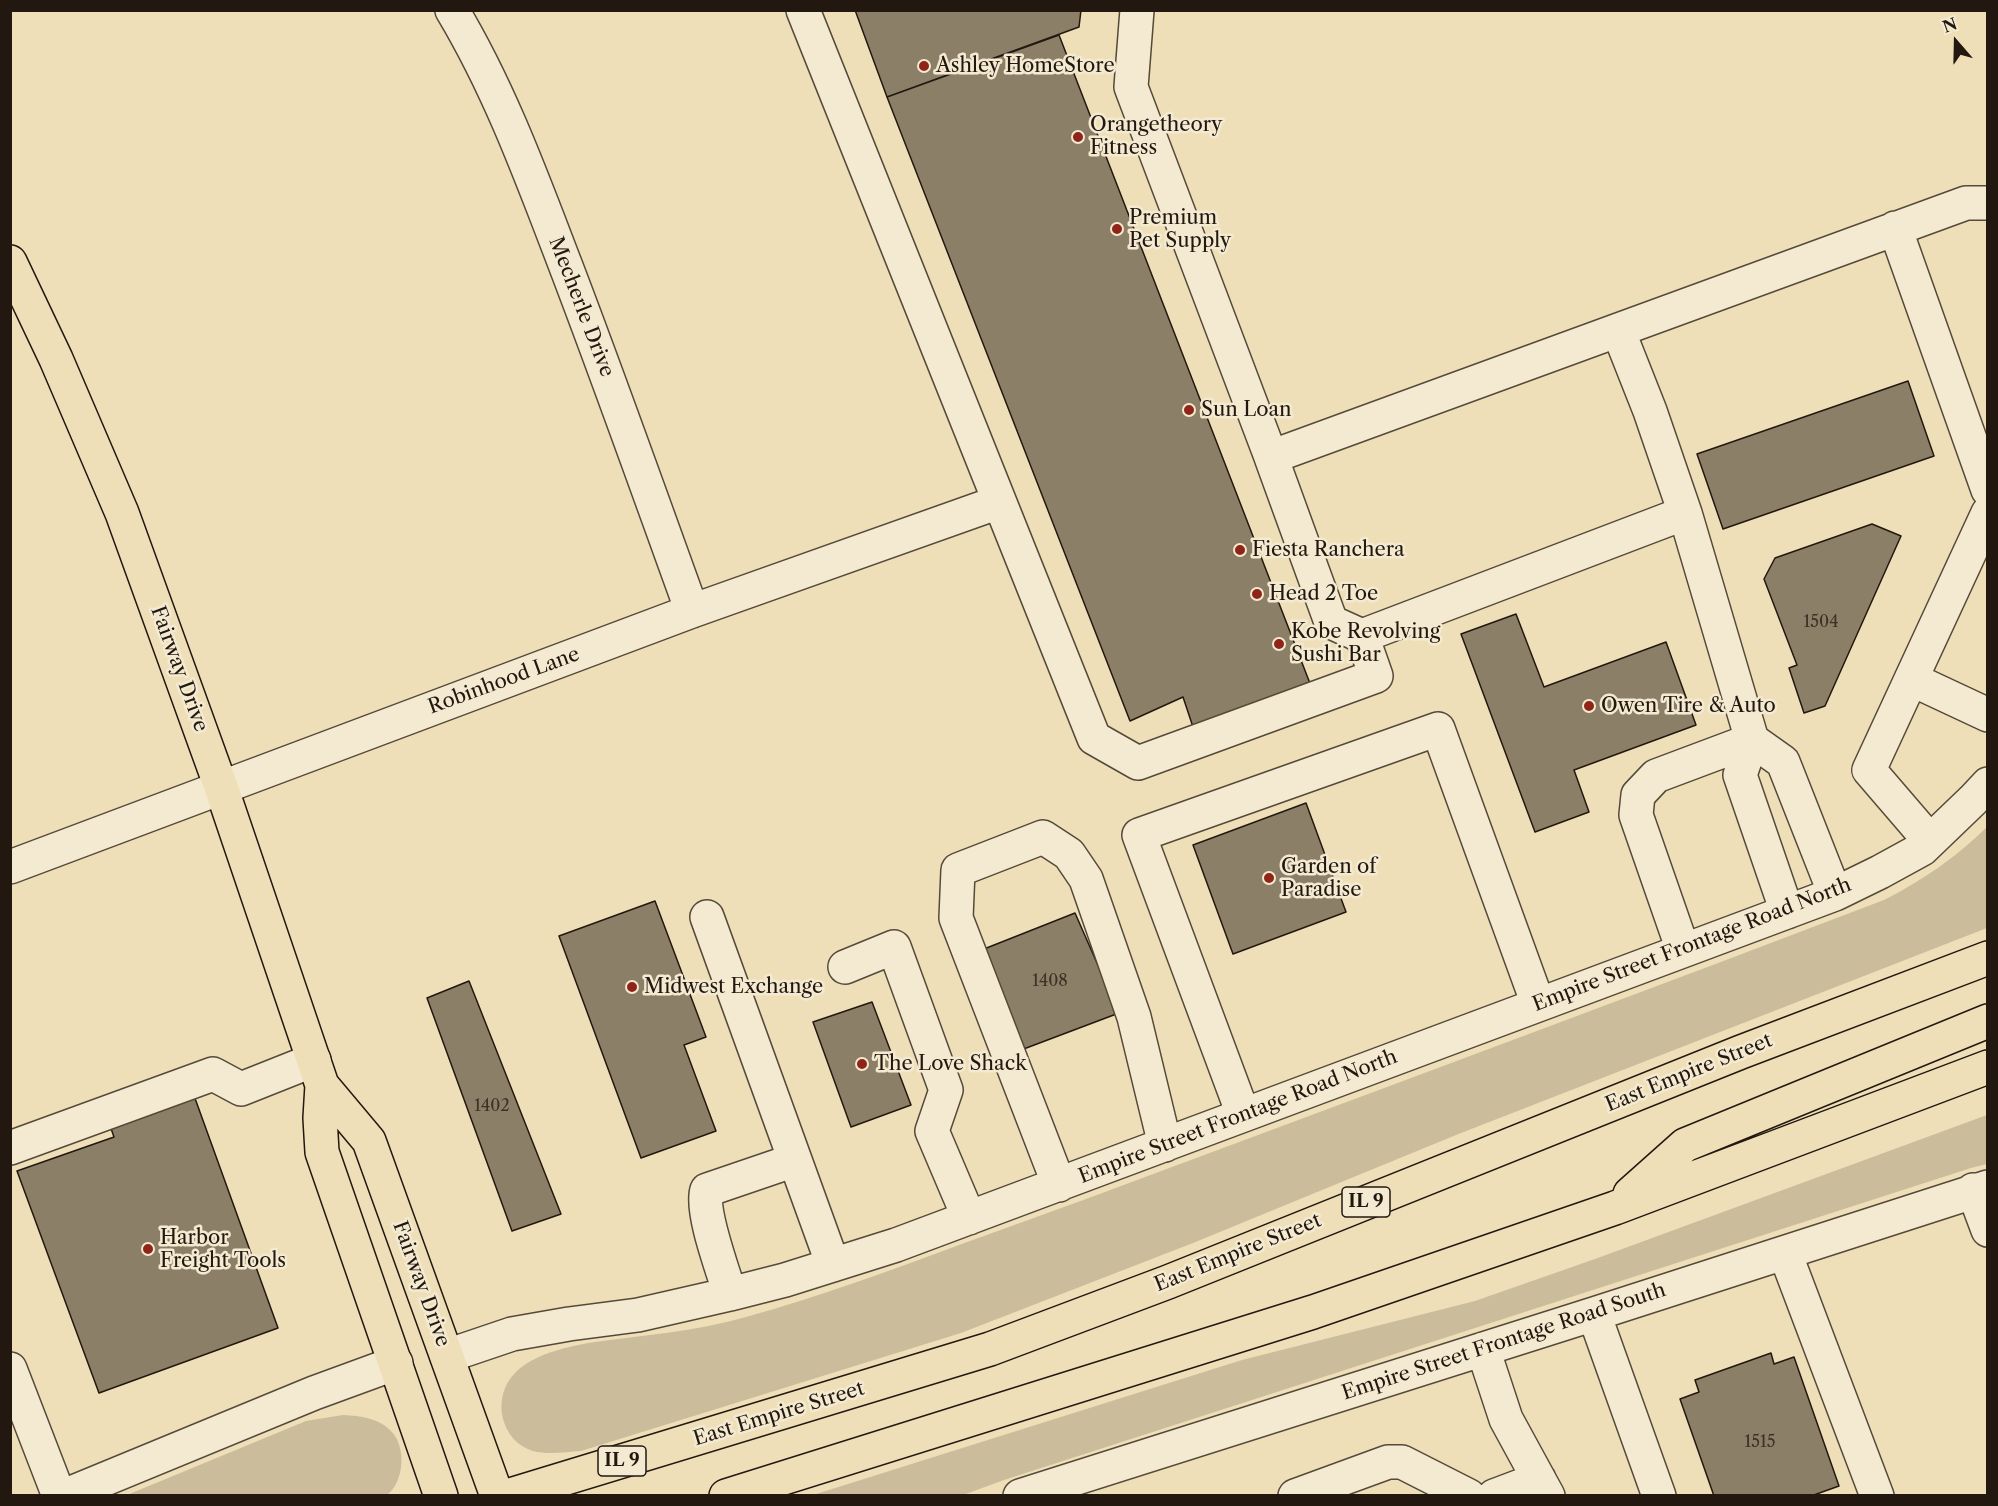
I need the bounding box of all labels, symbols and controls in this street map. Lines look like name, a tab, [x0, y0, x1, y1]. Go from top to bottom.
north arrow	[1926, 12, 1986, 72]
text: N	[1940, 13, 1960, 37]
place label: Ashley HomeStore	[936, 54, 1115, 78]
marker: Ashley HomeStore	[917, 59, 931, 73]
place label: Orangetheory Fitness	[1090, 113, 1222, 160]
marker: Orangetheory Fitness	[1071, 130, 1085, 144]
place label: Premium Pet Supply	[1129, 206, 1231, 253]
marker: Premium Pet Supply	[1110, 222, 1124, 236]
street label: Mecherle Drive	[543, 234, 619, 380]
place label: Sun Loan	[1201, 398, 1292, 422]
marker: Sun Loan	[1182, 403, 1196, 417]
place label: Fiesta Ranchera	[1252, 538, 1405, 562]
marker: Fiesta Ranchera	[1233, 543, 1247, 557]
place label: Head 2 Toe	[1269, 582, 1378, 606]
marker: Head 2 Toe	[1250, 587, 1264, 601]
street label: Fairway Drive	[145, 603, 213, 735]
house number: 1504	[1804, 612, 1838, 632]
place label: Kobe Revolving Sushi Bar	[1291, 620, 1440, 667]
marker: Kobe Revolving Sushi Bar	[1272, 637, 1286, 651]
street label: Robinhood Lane	[425, 642, 583, 720]
place label: Owen Tire & Auto	[1601, 694, 1776, 718]
marker: Owen Tire & Auto	[1582, 699, 1596, 713]
place label: Garden of Paradise	[1281, 855, 1376, 902]
marker: Garden of Paradise	[1262, 871, 1276, 885]
street label: Empire Street Frontage Road North	[1529, 873, 1855, 1017]
house number: 1408	[1032, 971, 1068, 991]
place label: Midwest Exchange	[644, 975, 823, 999]
marker: Midwest Exchange	[625, 980, 639, 994]
street label: East Empire Street	[1602, 1029, 1776, 1117]
street label: Empire Street Frontage Road North	[1075, 1045, 1401, 1189]
place label: The Love Shack	[874, 1052, 1027, 1076]
marker: The Love Shack	[855, 1057, 869, 1071]
house number: 1402	[474, 1096, 510, 1116]
road number: IL 9	[1342, 1187, 1390, 1217]
street label: East Empire Street	[1151, 1209, 1325, 1297]
street label: Fairway Drive	[387, 1218, 455, 1350]
place label: Harbor Freight Tools	[160, 1226, 286, 1273]
marker: Harbor Freight Tools	[141, 1242, 155, 1256]
street label: Empire Street Frontage Road South	[1339, 1278, 1669, 1406]
street label: East Empire Street	[691, 1377, 867, 1451]
house number: 1515	[1745, 1432, 1775, 1452]
road number: IL 9	[598, 1446, 646, 1476]

